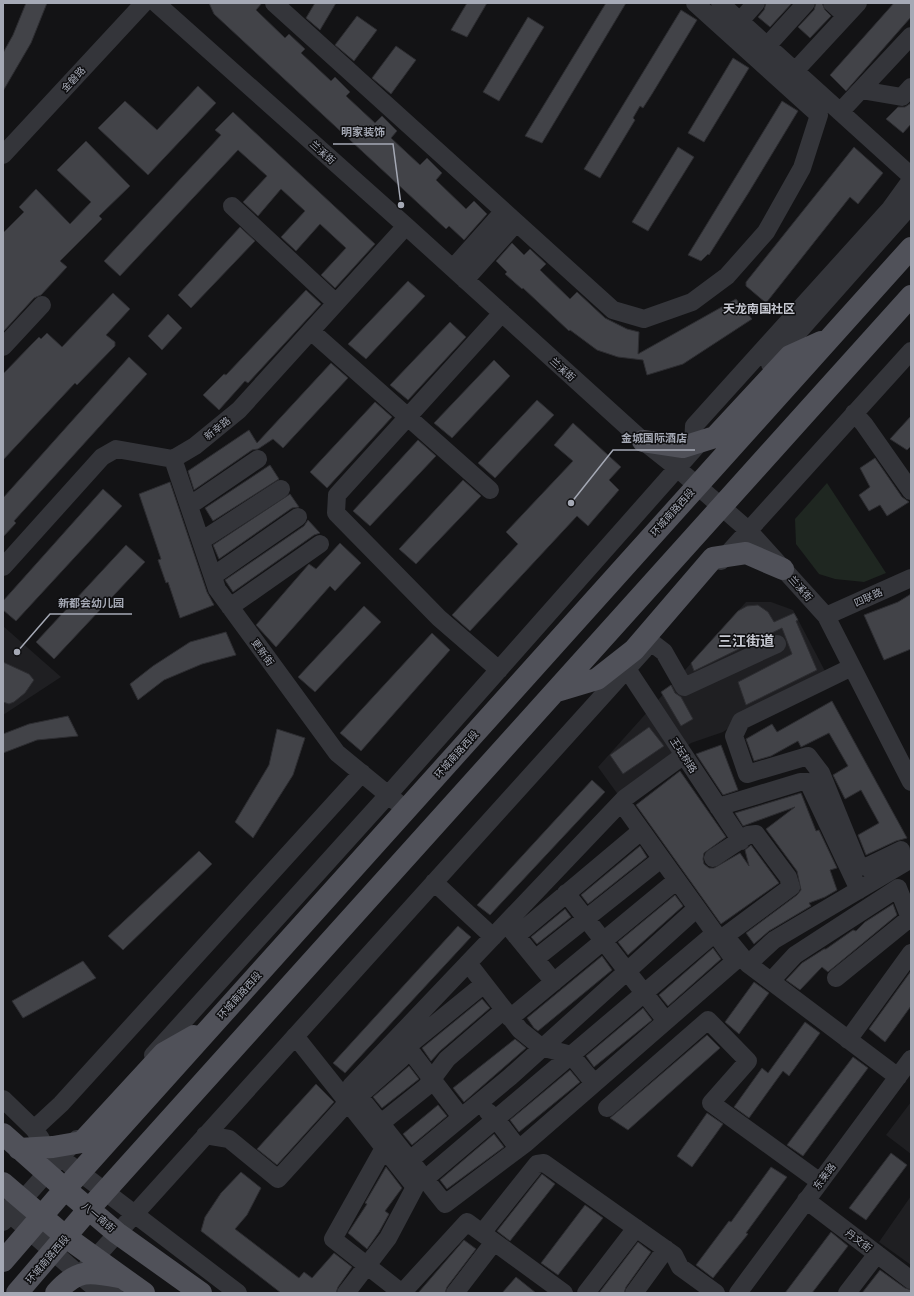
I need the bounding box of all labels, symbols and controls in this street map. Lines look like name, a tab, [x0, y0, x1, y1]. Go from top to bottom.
street label: 金磐路	[58, 64, 88, 94]
callout: 明家装饰	[333, 121, 393, 144]
text: 明家装饰	[341, 125, 385, 139]
street label: 兰溪街	[308, 138, 338, 166]
district label: 天龙南国社区	[723, 301, 795, 316]
street label: 兰溪街	[548, 355, 578, 383]
street label: 新幸路	[202, 414, 232, 442]
callout: 金城国际酒店	[613, 427, 695, 450]
text: 金城国际酒店	[621, 431, 687, 445]
street label: 环城南路西段	[647, 486, 697, 538]
street label: 兰溪街	[787, 573, 815, 603]
street label: 四联路	[852, 585, 884, 609]
callout: 新都会幼儿园	[50, 591, 132, 614]
text: 新都会幼儿园	[58, 596, 124, 610]
district label: 三江街道	[718, 632, 774, 649]
street label: 更新街	[249, 636, 277, 668]
street label: 环城南路西段	[431, 728, 481, 780]
street label: 王坛树路	[668, 735, 700, 775]
street label: 环城南路西段	[214, 969, 264, 1021]
street label: 东莱路	[810, 1160, 838, 1192]
street label: 八一南街	[80, 1200, 118, 1234]
street label: 丹文街	[843, 1226, 875, 1254]
street label: 环城南路西段	[23, 1232, 71, 1286]

